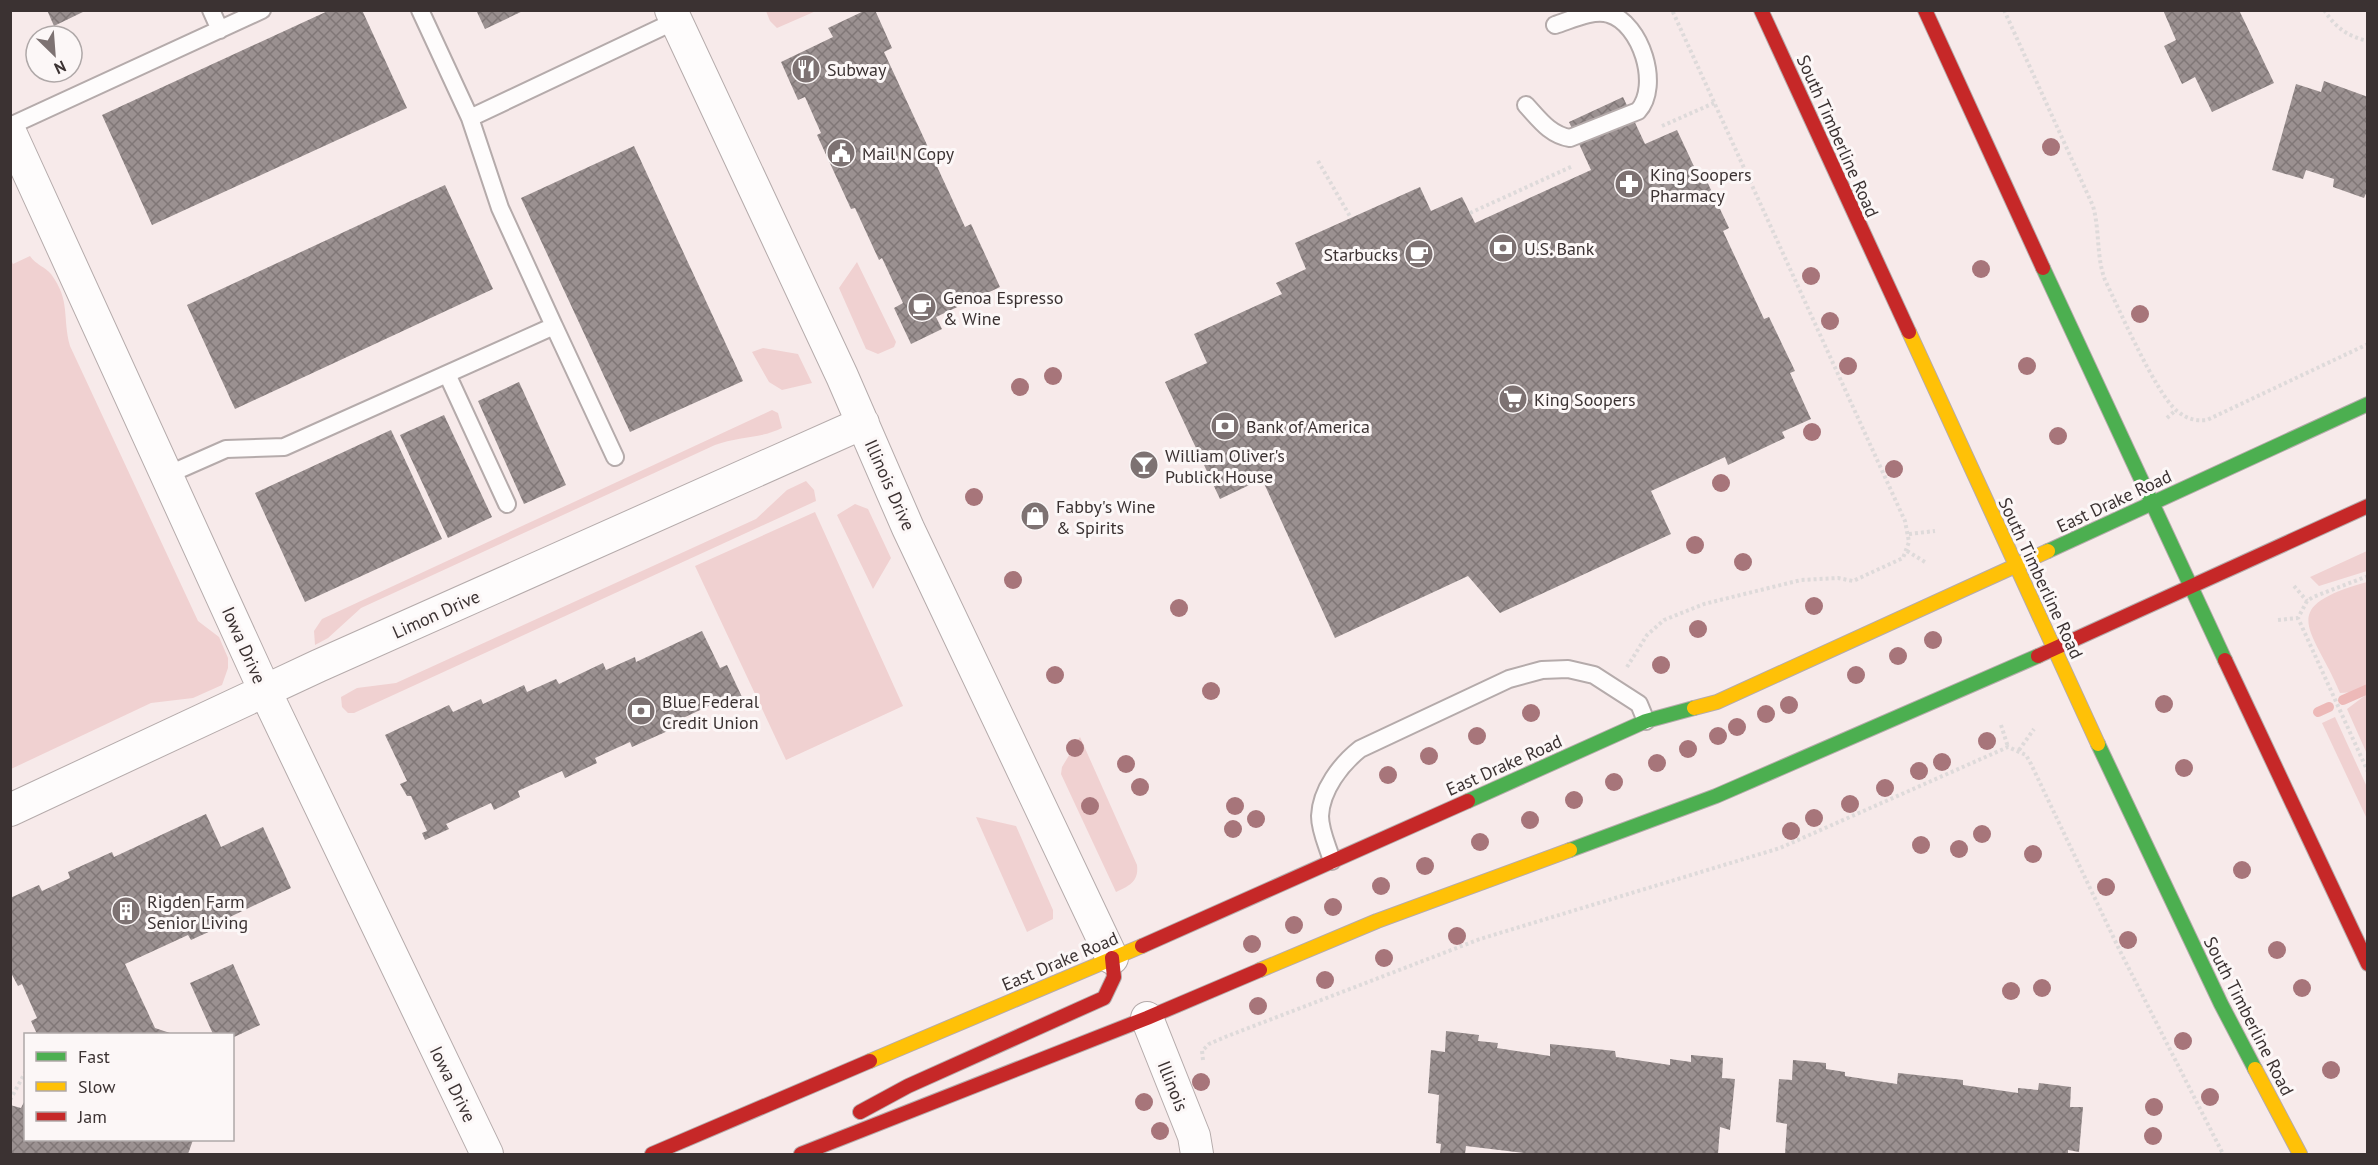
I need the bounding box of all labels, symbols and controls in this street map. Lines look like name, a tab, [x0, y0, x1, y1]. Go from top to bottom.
north arrow	[24, 24, 84, 84]
street label: South Timberline Road	[1792, 51, 1884, 221]
restaurant icon: Subway	[790, 53, 822, 85]
text: N	[51, 56, 69, 79]
place label: Subway	[827, 58, 887, 81]
public building icon: Mail N Copy	[825, 137, 857, 169]
place label: Mail N Copy	[862, 142, 955, 165]
place label: King Soopers Pharmacy	[1650, 163, 1752, 207]
pharmacy icon: King Soopers Pharmacy	[1613, 168, 1645, 200]
bank icon: U.S. Bank	[1487, 232, 1519, 264]
place label: U.S. Bank	[1524, 237, 1595, 260]
cafe icon: Starbucks	[1403, 238, 1435, 270]
place label: Starbucks	[1324, 243, 1398, 266]
place label: Genoa Espresso & Wine	[943, 286, 1063, 330]
cafe icon: Genoa Espresso & Wine	[906, 291, 938, 323]
supermarket icon: King Soopers	[1497, 383, 1529, 415]
place label: King Soopers	[1534, 388, 1636, 411]
bank icon: Bank of America	[1209, 410, 1241, 442]
place label: Bank of America	[1246, 415, 1370, 438]
street label: Illinois Drive	[860, 436, 920, 534]
place label: William Oliver's Publick House	[1165, 444, 1285, 488]
bar icon: William Oliver's Publick House	[1128, 449, 1160, 481]
street label: East Drake Road	[2053, 464, 2175, 538]
street label: South Timberline Road	[1993, 494, 2089, 662]
place label: Fabby's Wine & Spirits	[1056, 495, 1155, 539]
shop icon: Fabby's Wine & Spirits	[1019, 500, 1051, 532]
street label: Limon Drive	[389, 585, 483, 643]
street label: Iowa Drive	[217, 603, 271, 687]
place label: Blue Federal Credit Union	[662, 690, 760, 734]
bank icon: Blue Federal Credit Union	[625, 695, 657, 727]
street label: East Drake Road	[1443, 729, 1565, 801]
place label: Rigden Farm Senior Living	[147, 890, 248, 934]
building icon: Rigden Farm Senior Living	[110, 895, 142, 927]
street label: East Drake Road	[998, 926, 1122, 996]
street label: South Timberline Road	[2199, 933, 2299, 1099]
legend	[24, 1033, 234, 1141]
street label: Iowa Drive	[425, 1042, 481, 1126]
text: Fast	[78, 1045, 110, 1068]
street label: Illinois	[1153, 1057, 1193, 1115]
text: Slow	[78, 1075, 116, 1098]
text: Jam	[77, 1105, 107, 1128]

